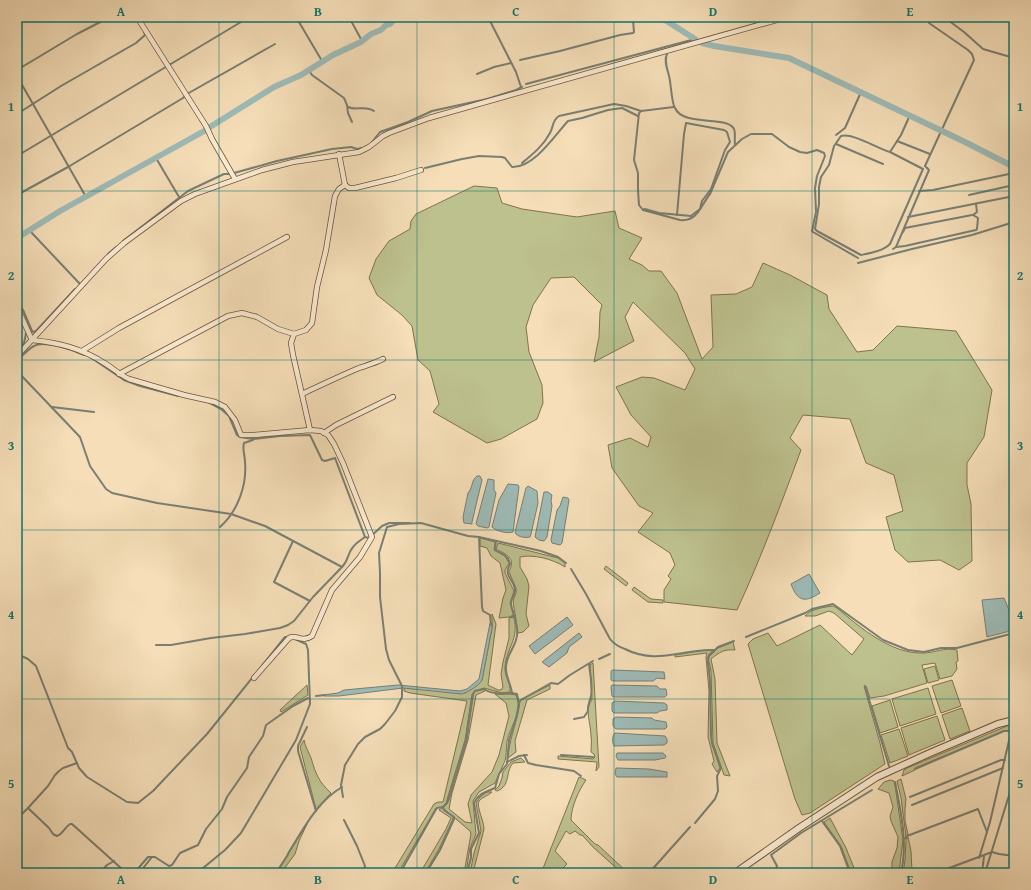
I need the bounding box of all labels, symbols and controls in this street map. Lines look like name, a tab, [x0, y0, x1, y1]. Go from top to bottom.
text: A	[117, 2, 126, 21]
text: B	[314, 2, 322, 21]
text: C	[512, 2, 520, 21]
text: D	[709, 2, 717, 21]
text: E	[907, 2, 914, 21]
text: 1	[8, 97, 14, 116]
text: 1	[1017, 97, 1023, 116]
text: 2	[8, 266, 15, 285]
text: 2	[1017, 266, 1024, 285]
text: 3	[8, 436, 14, 455]
text: 3	[1017, 436, 1023, 455]
text: 4	[8, 605, 15, 624]
text: 4	[1017, 605, 1024, 624]
text: 5	[8, 774, 15, 793]
text: 5	[1017, 774, 1024, 793]
text: A	[117, 870, 126, 889]
text: B	[314, 870, 322, 889]
text: C	[512, 870, 520, 889]
text: D	[709, 870, 717, 889]
text: E	[907, 870, 914, 889]

